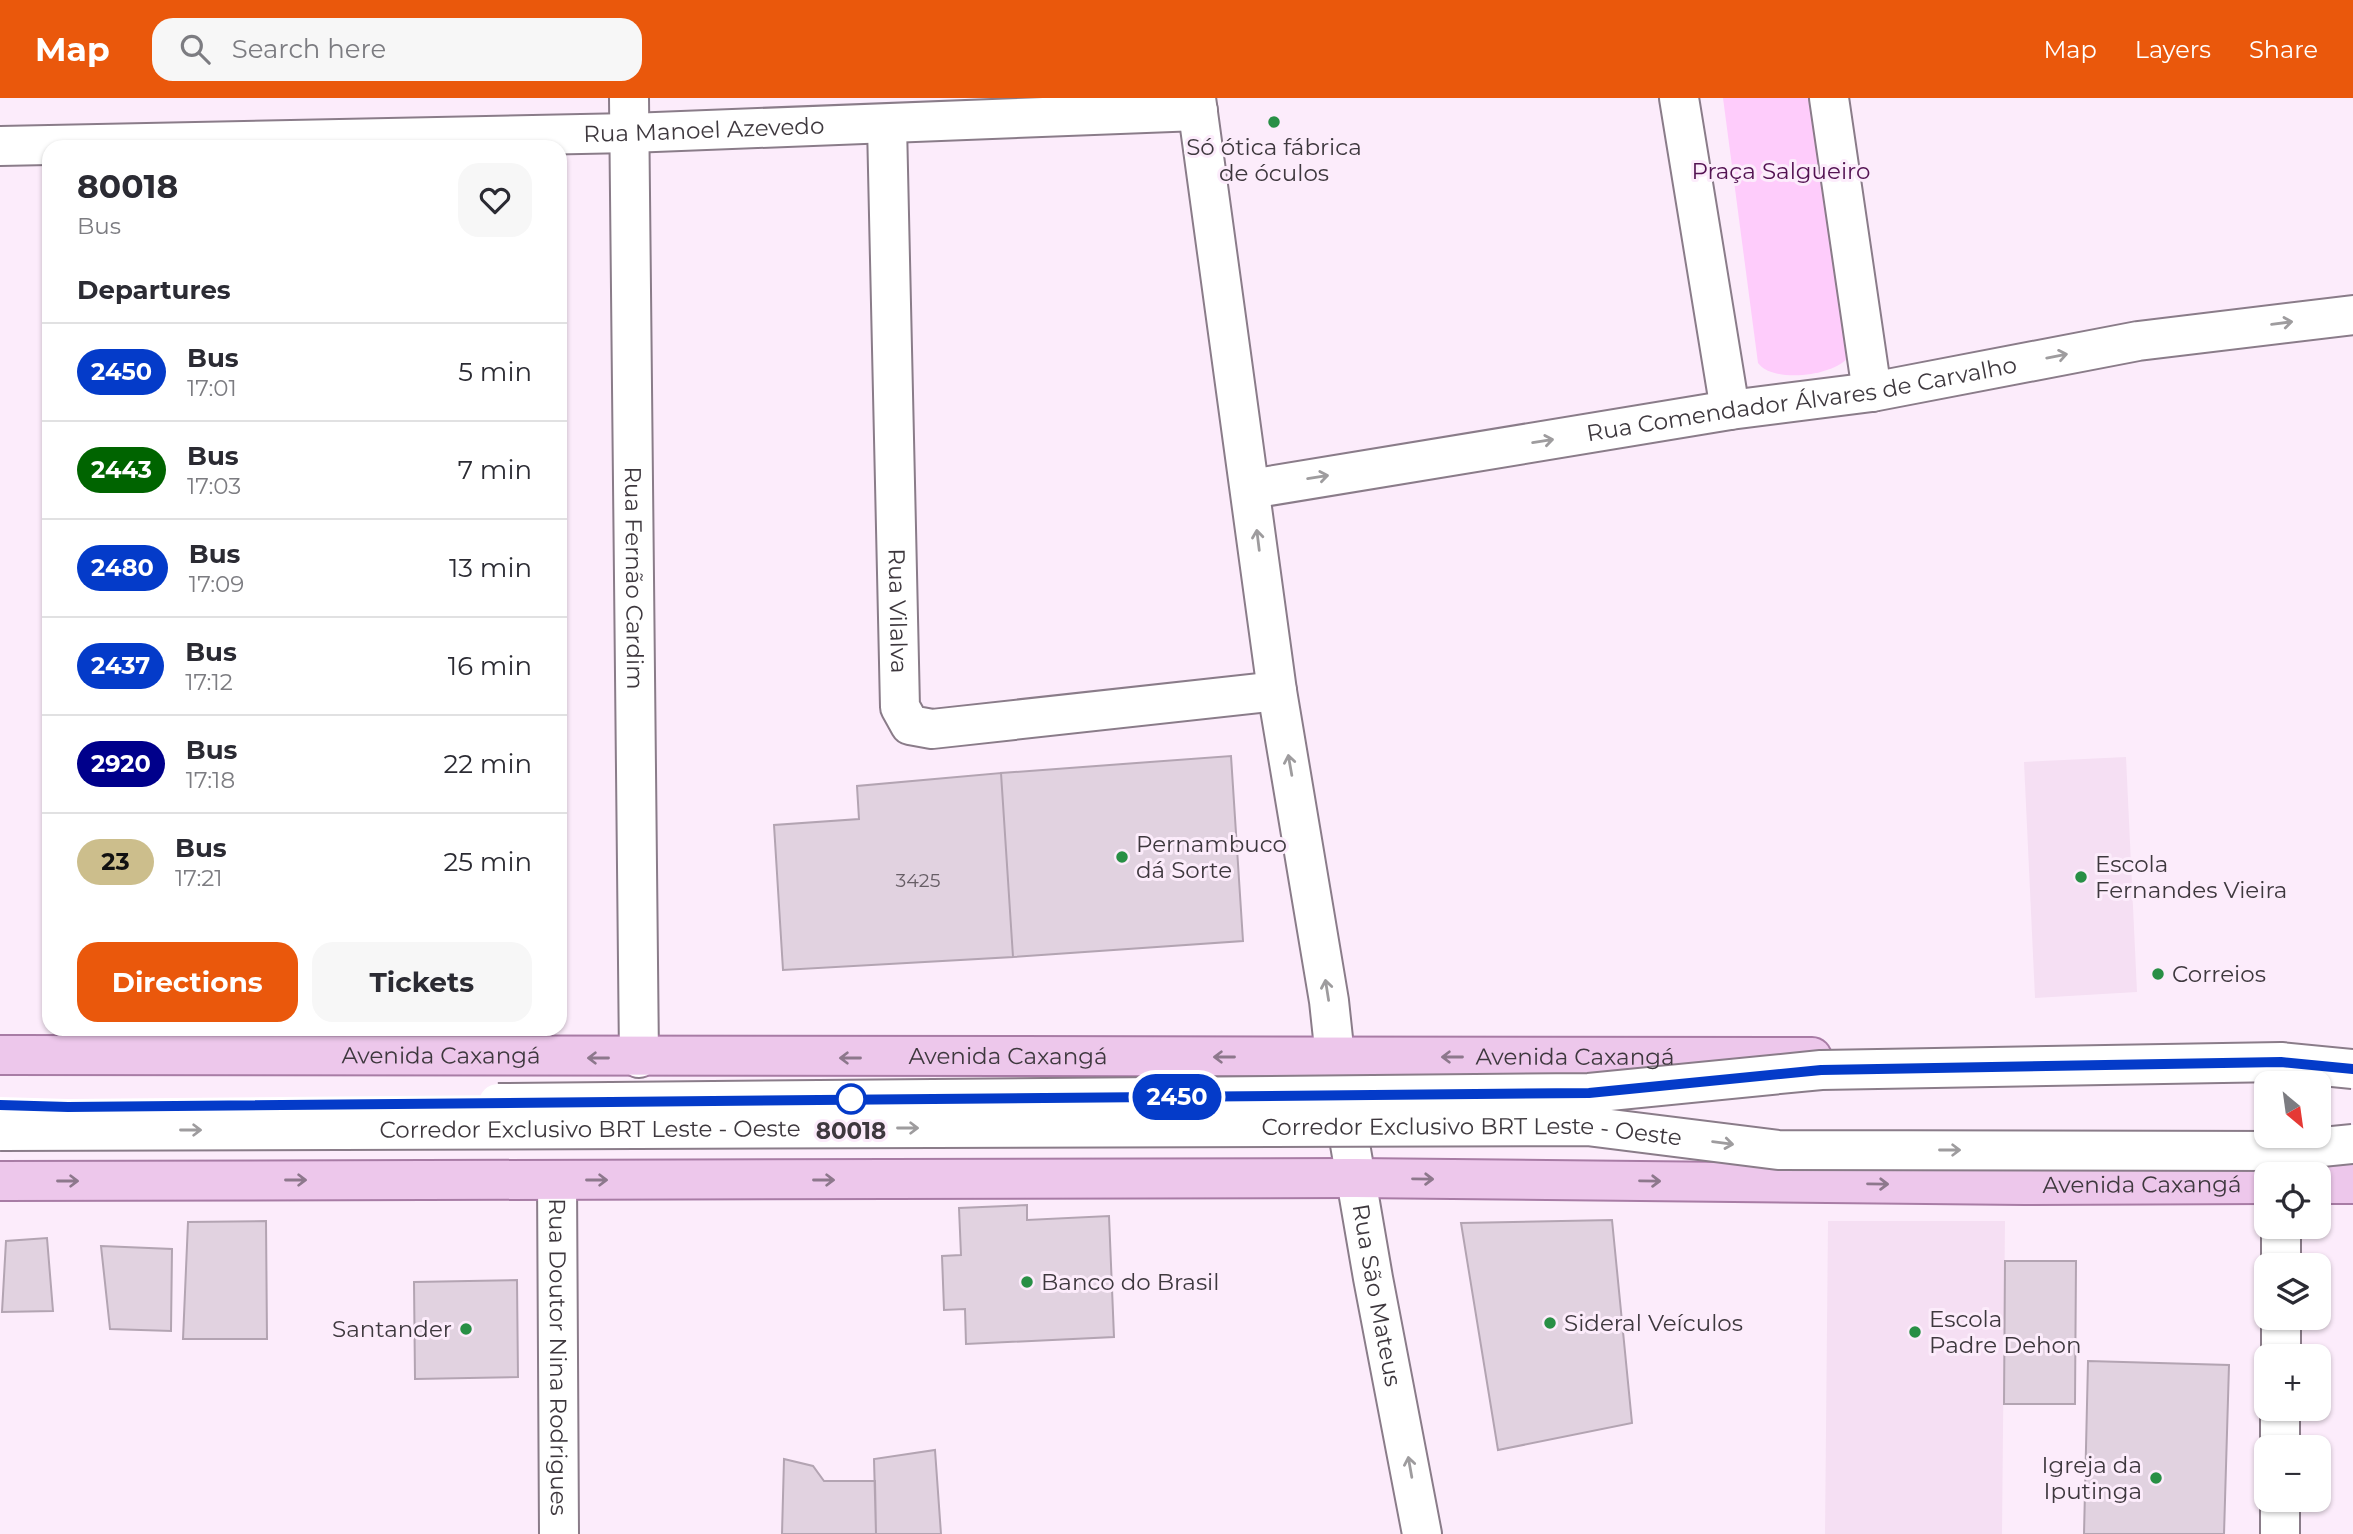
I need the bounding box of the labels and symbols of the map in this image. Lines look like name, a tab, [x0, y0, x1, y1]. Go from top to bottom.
street label: Rua Manoel Azevedo	[583, 111, 825, 148]
marker: Só ótica fábrica de óculos	[1266, 114, 1282, 130]
place label: Só ótica fábrica de óculos	[1186, 133, 1362, 187]
park label: Praça Salgueiro	[1692, 157, 1870, 185]
one-way arrow	[2270, 317, 2293, 330]
one-way arrow	[2045, 349, 2068, 363]
street label: Rua Comendador Álvares de Carvalho	[1585, 351, 2019, 447]
one-way arrow	[1531, 434, 1554, 447]
street label: Rua Fernão Cardim	[619, 466, 649, 690]
one-way arrow	[1306, 470, 1329, 483]
one-way arrow	[1251, 529, 1264, 552]
street label: Rua Vilalva	[882, 548, 913, 674]
one-way arrow	[1283, 754, 1296, 777]
place label: Pernambuco dá Sorte	[1136, 830, 1287, 884]
marker: Pernambuco dá Sorte	[1114, 849, 1130, 865]
place label: Escola Fernandes Vieira	[2095, 850, 2287, 904]
house number: 3425	[896, 869, 941, 892]
marker: Escola Fernandes Vieira	[2073, 869, 2089, 885]
place label: Correios	[2172, 960, 2266, 988]
marker: Correios	[2150, 966, 2166, 982]
one-way arrow	[1320, 979, 1333, 1001]
street label: Avenida Caxangá	[341, 1041, 541, 1070]
street label: Avenida Caxangá	[908, 1042, 1108, 1070]
street label: Avenida Caxangá	[1475, 1043, 1675, 1071]
one-way arrow	[1213, 1050, 1236, 1064]
one-way arrow	[1441, 1050, 1464, 1064]
one-way arrow	[587, 1051, 610, 1065]
one-way arrow	[839, 1051, 862, 1065]
north arrow	[2254, 1071, 2331, 1148]
line badge: 2450	[1128, 1074, 1226, 1120]
marker: 80018	[836, 1084, 866, 1114]
street label: Corredor Exclusivo BRT Leste - Oeste	[1261, 1111, 1684, 1152]
street label: Corredor Exclusivo BRT Leste - Oeste	[379, 1114, 801, 1144]
place label: 80018	[816, 1117, 886, 1145]
one-way arrow	[896, 1121, 919, 1135]
one-way arrow	[179, 1123, 202, 1137]
one-way arrow	[1711, 1137, 1734, 1150]
one-way arrow	[1938, 1143, 1961, 1157]
street label: Avenida Caxangá	[2042, 1170, 2242, 1199]
one-way arrow	[1411, 1172, 1434, 1186]
one-way arrow	[284, 1173, 307, 1187]
one-way arrow	[585, 1173, 608, 1187]
one-way arrow	[812, 1173, 835, 1187]
one-way arrow	[56, 1174, 79, 1188]
one-way arrow	[1639, 1174, 1662, 1188]
one-way arrow	[1866, 1177, 1889, 1190]
street label: Rua Doutor Nina Rodrigues	[543, 1198, 573, 1516]
street label: Rua São Mateus	[1347, 1202, 1407, 1389]
place label: Banco do Brasil	[1041, 1268, 1220, 1296]
marker: Banco do Brasil	[1019, 1274, 1035, 1290]
place label: Escola Padre Dehon	[1929, 1305, 2082, 1359]
place label: Sideral Veículos	[1564, 1309, 1743, 1337]
place label: Santander	[332, 1315, 452, 1343]
marker: Sideral Veículos	[1542, 1315, 1558, 1331]
marker: Santander	[458, 1321, 474, 1337]
marker: Escola Padre Dehon	[1907, 1324, 1923, 1340]
place label: Igreja da Iputinga	[2042, 1451, 2142, 1505]
one-way arrow	[1403, 1456, 1416, 1479]
marker: Igreja da Iputinga	[2148, 1470, 2164, 1486]

